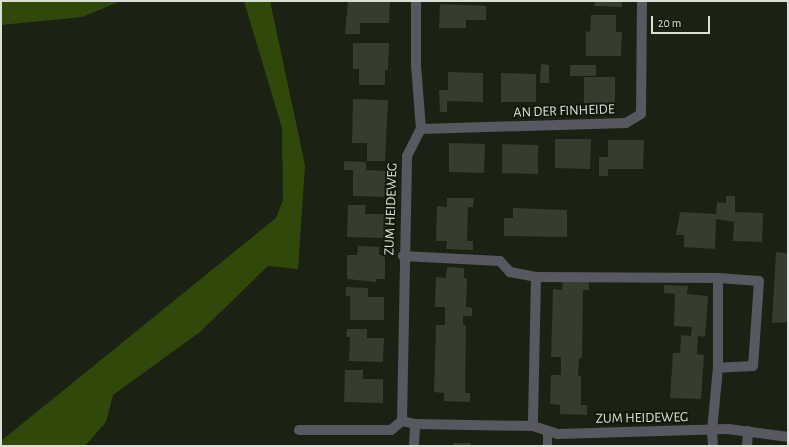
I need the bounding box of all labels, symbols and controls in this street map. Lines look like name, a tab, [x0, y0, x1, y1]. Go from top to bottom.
scale bar	[653, 8, 712, 34]
text: 20 m	[658, 17, 681, 29]
street label: AN DER FINHEIDE	[513, 101, 615, 121]
street label: ZUM HEIDEWEG	[381, 162, 401, 256]
street label: ZUM HEIDEWEG	[595, 409, 689, 427]

